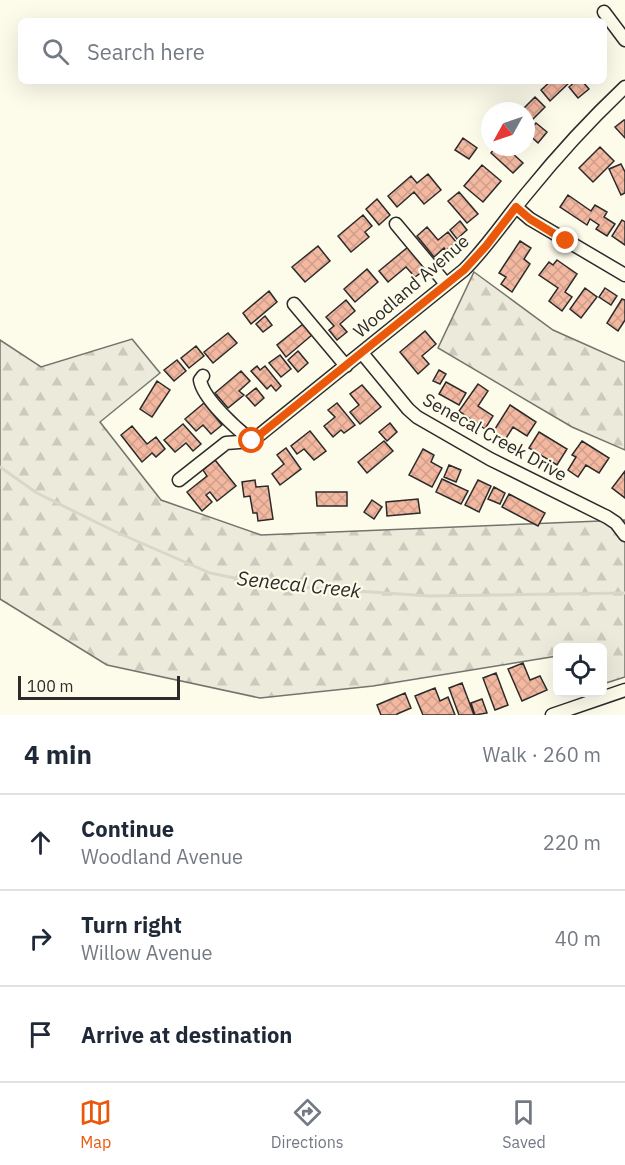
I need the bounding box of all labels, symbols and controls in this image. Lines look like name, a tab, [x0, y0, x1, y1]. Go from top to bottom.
search box	[18, 18, 607, 84]
icon: search	[39, 35, 72, 68]
text: Search here	[87, 37, 205, 66]
north arrow	[481, 102, 535, 156]
route end	[552, 227, 578, 253]
street label: Woodland Avenue	[348, 229, 474, 343]
street label: Senecal Creek Drive	[419, 388, 571, 486]
route start	[238, 427, 264, 453]
water label: Senecal Creek	[236, 564, 363, 604]
map controls	[553, 643, 607, 697]
button: locate	[553, 643, 607, 697]
scale bar	[18, 673, 180, 700]
text: 100 m	[27, 676, 74, 696]
text: 4 min	[24, 737, 92, 771]
text: Walk · 260 m	[483, 741, 601, 768]
text: Continue	[81, 814, 174, 843]
icon: ahead	[24, 826, 57, 859]
text: 220 m	[543, 829, 601, 856]
text: Woodland Avenue	[81, 843, 243, 870]
text: Turn right	[81, 910, 182, 939]
icon: right	[24, 922, 57, 955]
text: 40 m	[555, 925, 601, 952]
text: Willow Avenue	[81, 939, 213, 966]
icon: arrive	[24, 1018, 57, 1051]
text: Arrive at destination	[81, 1020, 292, 1049]
tab: Map	[79, 1096, 112, 1152]
tab: Directions	[271, 1096, 344, 1152]
tab: Saved	[502, 1096, 546, 1152]

